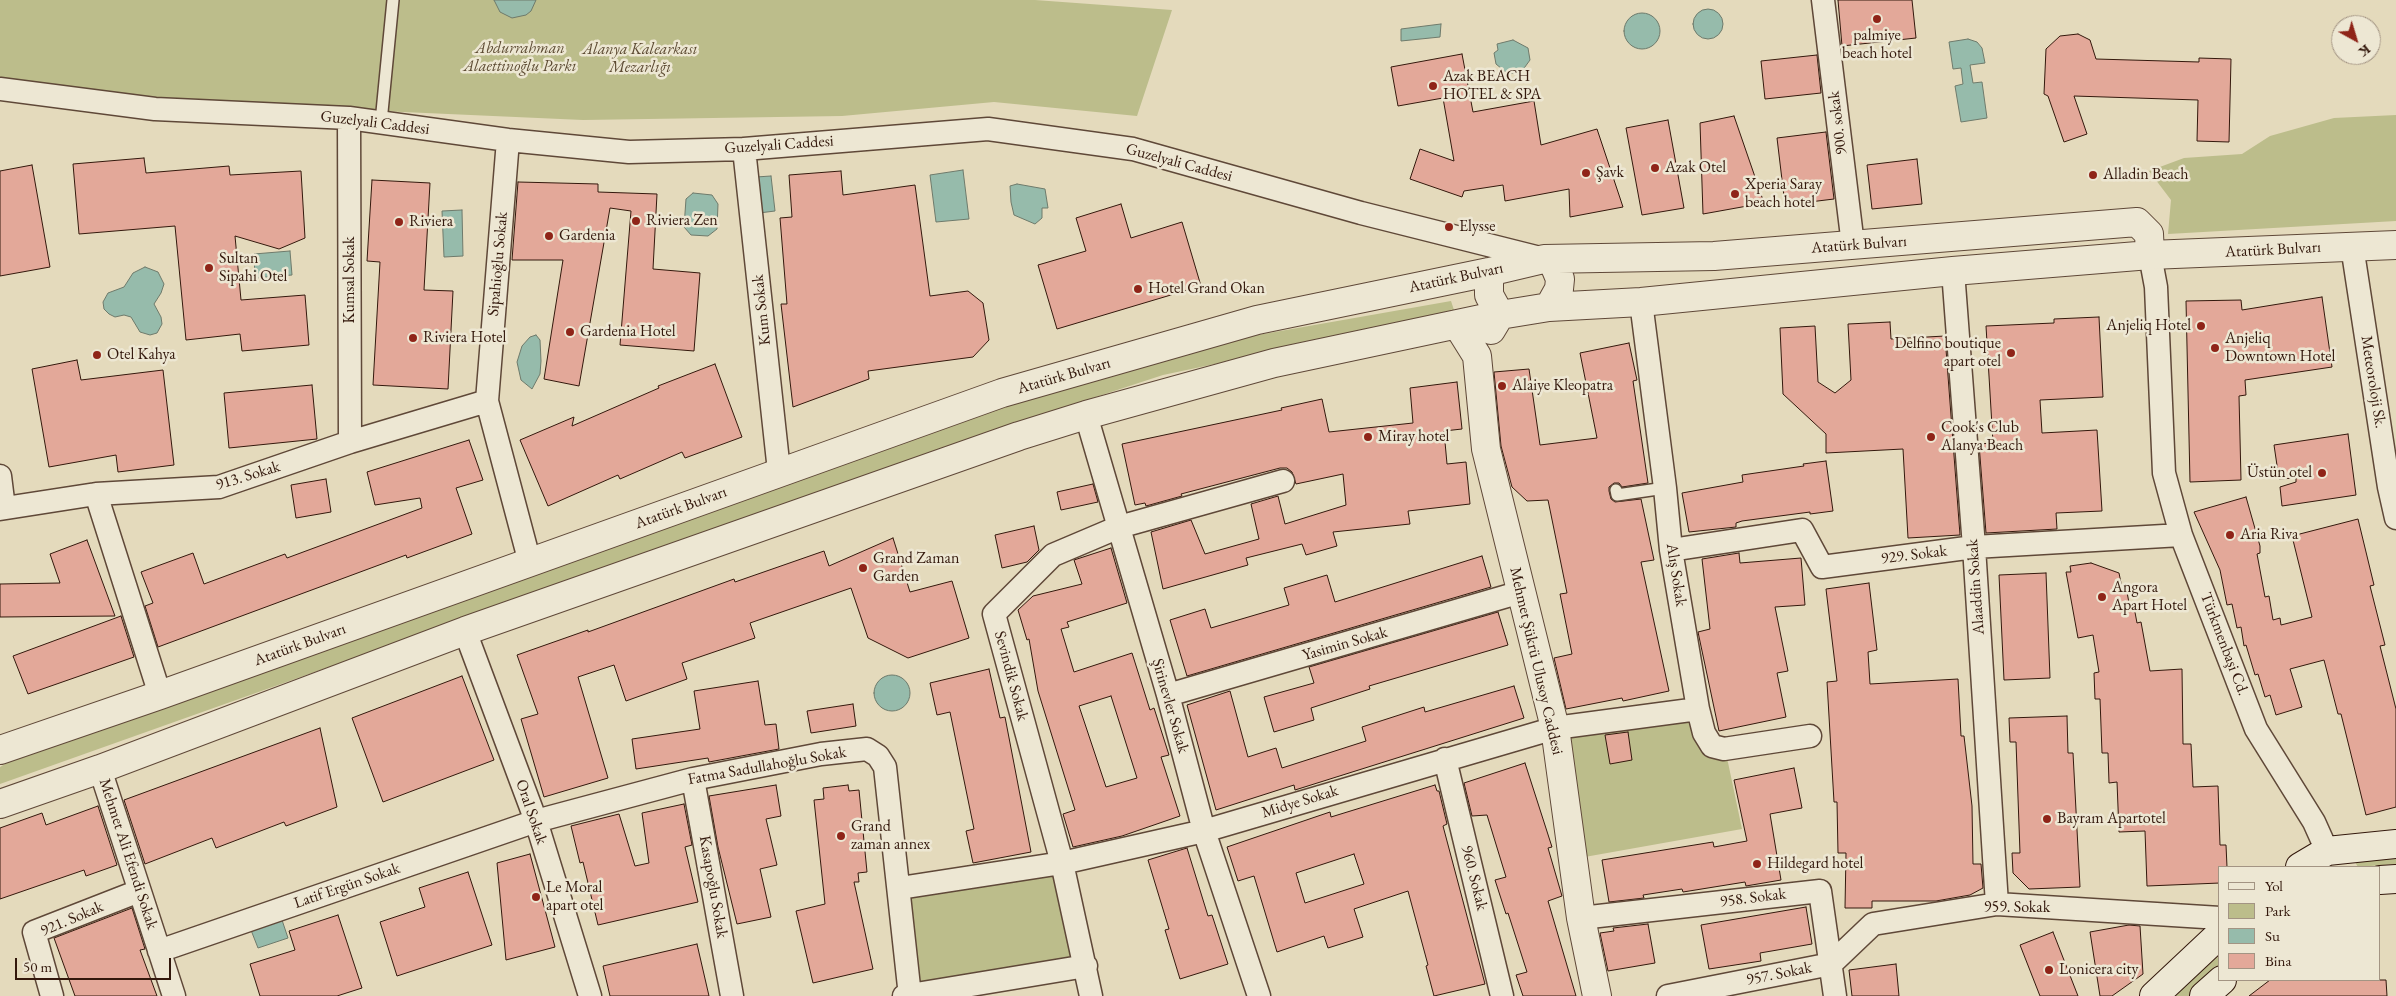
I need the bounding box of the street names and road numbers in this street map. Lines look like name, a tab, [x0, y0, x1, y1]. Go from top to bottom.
street label: 900. sokak	[1825, 90, 1851, 156]
street label: Guzelyali Caddesi	[319, 107, 431, 139]
street label: Guzelyali Caddesi	[724, 132, 834, 158]
street label: Guzelyali Caddesi	[1124, 140, 1234, 186]
street label: Sipahioğlu Sokak	[484, 211, 512, 317]
street label: Atatürk Bulvarı	[1810, 232, 1908, 258]
street label: Kumsal Sokak	[340, 237, 360, 323]
street label: Atatürk Bulvarı	[2225, 238, 2321, 262]
street label: Atatürk Bulvarı	[1407, 259, 1505, 297]
street label: Kum Sokak	[749, 273, 775, 347]
street label: Meteoroloji Sk.	[2356, 334, 2390, 430]
street label: Atatürk Bulvarı	[1015, 354, 1113, 398]
street label: 913. Sokak	[213, 457, 283, 495]
street label: Atatürk Bulvarı	[633, 483, 729, 533]
street label: Alaaddin Sokak	[1963, 538, 1989, 636]
street label: 929. Sokak	[1880, 541, 1948, 569]
street label: Alış Sokak	[1662, 542, 1690, 608]
street label: Mehmet Şükrü Ulusoy Caddesi	[1505, 565, 1567, 757]
street label: Türkmenbaşi Cd.	[2196, 590, 2252, 698]
street label: Atatürk Bulvarı	[252, 620, 348, 670]
street label: Yasimin Sokak	[1300, 623, 1390, 665]
street label: Sevindik Sokak	[990, 629, 1032, 723]
street label: Şirinevler Sokak	[1147, 657, 1193, 755]
street label: Fatma Sadullahoğlu Sokak	[686, 743, 848, 789]
street label: Mehmet Ali Efendi Sokak	[95, 776, 161, 932]
street label: Oral Sokak	[511, 777, 551, 847]
street label: Midye Sokak	[1259, 781, 1341, 823]
street label: Kasapoğlu Sokak	[695, 834, 731, 940]
street label: 960. Sokak	[1457, 843, 1491, 913]
street label: Latif Ergün Sokak	[291, 859, 403, 913]
street label: 958. Sokak	[1719, 884, 1787, 912]
street label: 921. Sokak	[38, 897, 106, 941]
street label: 959. Sokak	[1984, 898, 2050, 918]
street label: 957. Sokak	[1745, 958, 1813, 990]

